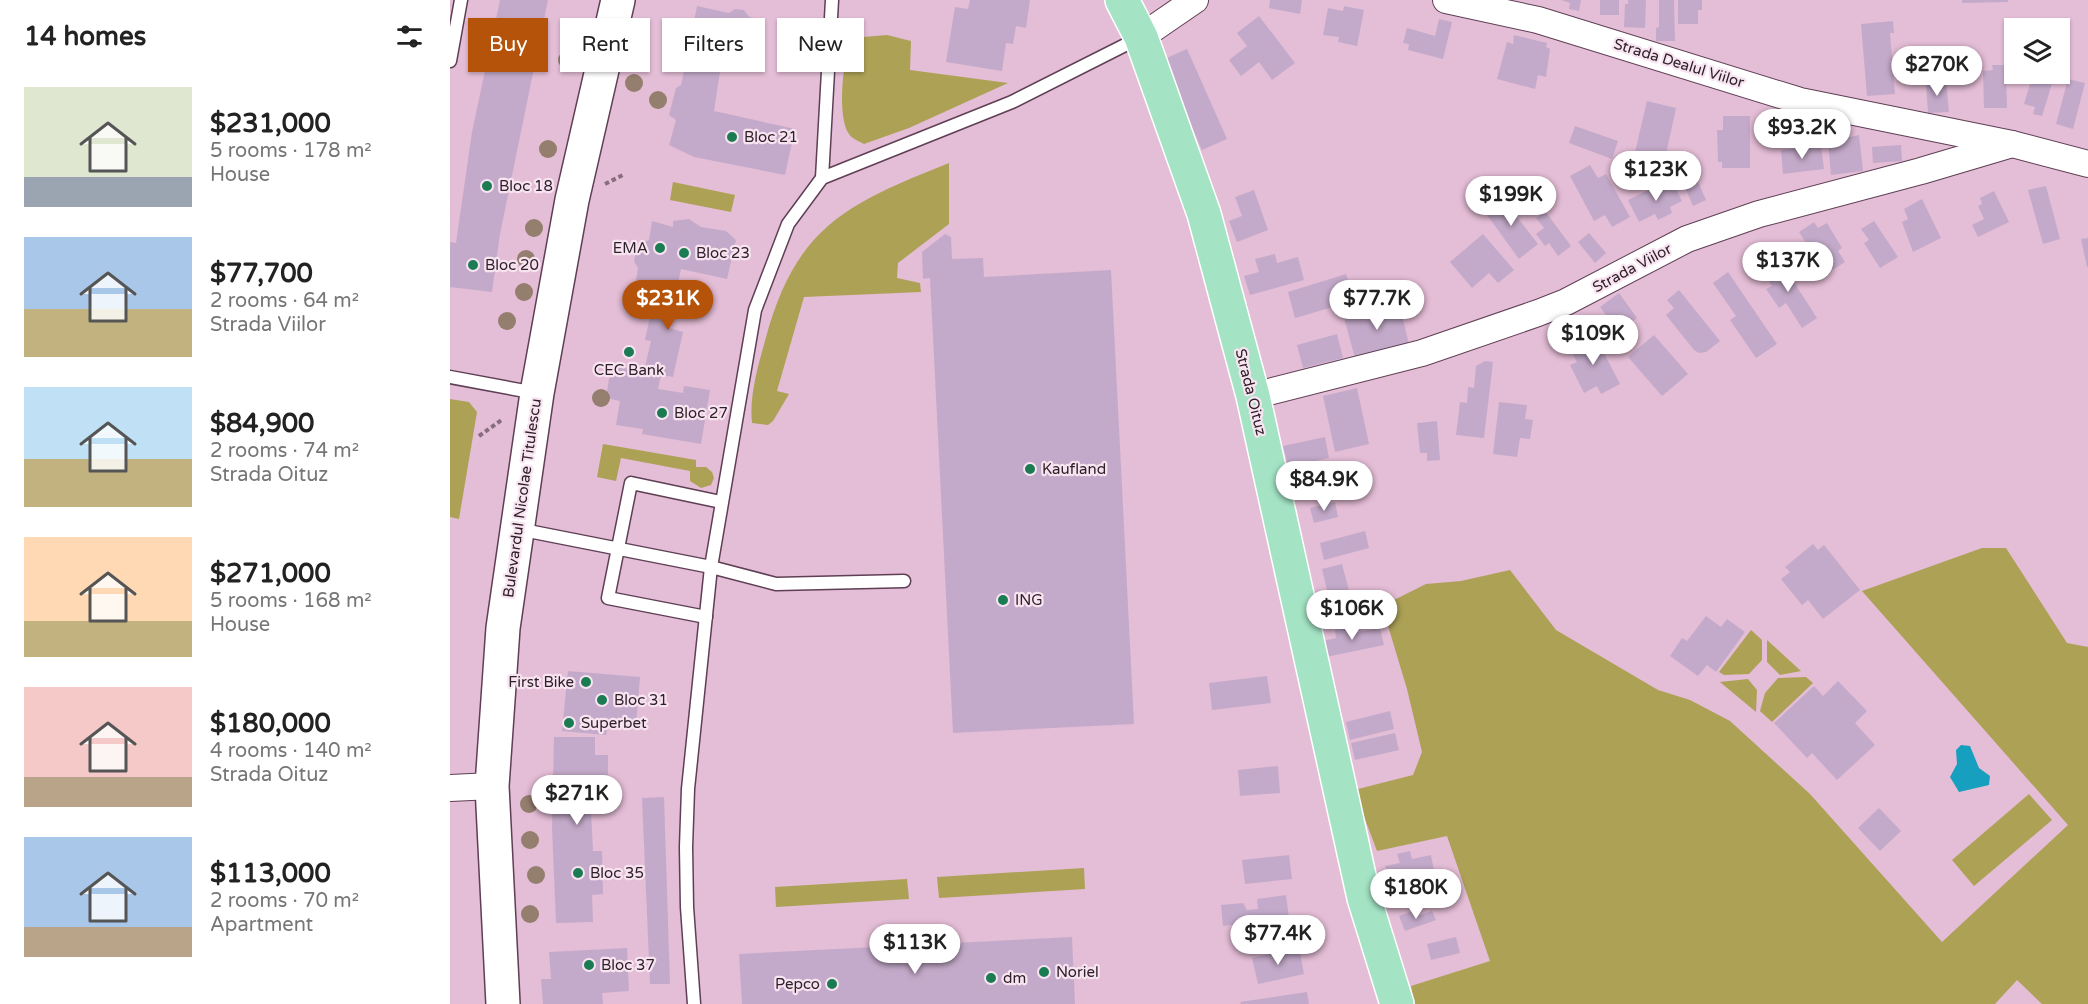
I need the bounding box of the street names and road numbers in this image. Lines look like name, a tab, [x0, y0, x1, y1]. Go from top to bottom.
street label: Strada Dealul Viilor	[1612, 35, 1747, 91]
street label: Strada Viilor	[1589, 240, 1675, 296]
street label: Strada Oituz	[1232, 347, 1270, 437]
street label: Bulevardul Nicolae Titulescu	[499, 397, 545, 599]

